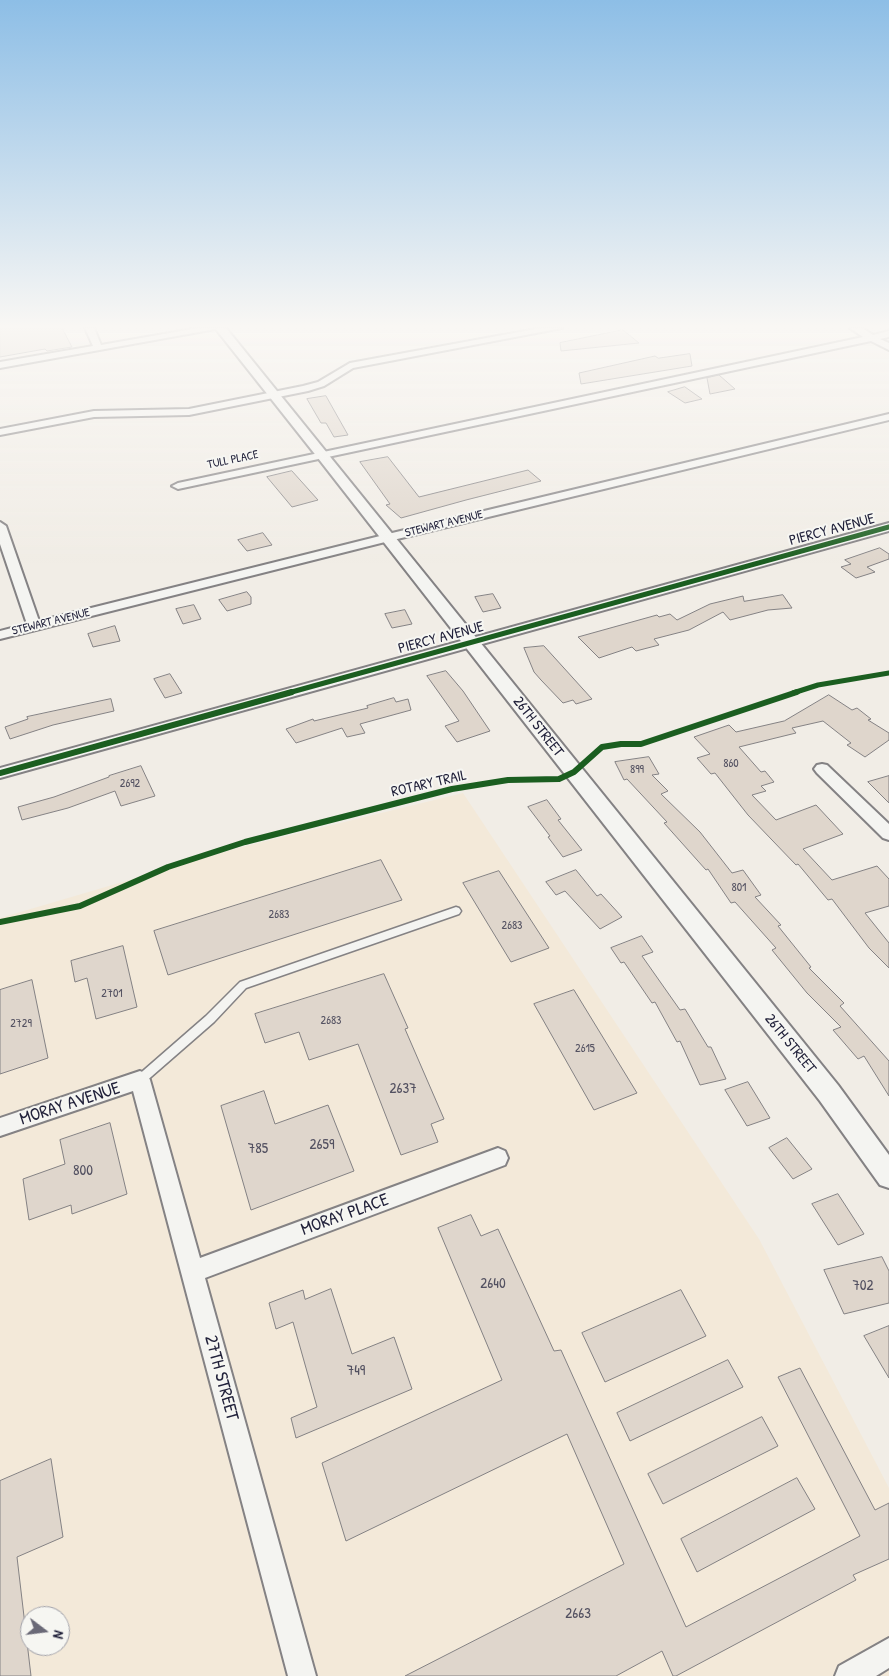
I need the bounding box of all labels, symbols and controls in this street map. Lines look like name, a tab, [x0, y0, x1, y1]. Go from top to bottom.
street label: TULL PLACE	[206, 448, 260, 472]
street label: STEWART AVENUE	[404, 507, 484, 541]
street label: PIERCY AVENUE	[787, 510, 877, 550]
street label: STEWART AVENUE	[11, 605, 91, 639]
street label: PIERCY AVENUE	[396, 618, 486, 658]
street label: 26TH STREET	[509, 693, 567, 761]
house number: 860	[723, 757, 739, 771]
house number: 899	[630, 763, 644, 777]
street label: ROTARY TRAIL	[390, 767, 468, 801]
house number: 2692	[120, 777, 140, 791]
house number: 801	[732, 881, 746, 895]
house number: 2683	[269, 908, 289, 922]
house number: 2683	[502, 919, 522, 933]
house number: 2701	[101, 987, 123, 1001]
street label: 26TH STREET	[761, 1011, 819, 1077]
house number: 2683	[321, 1014, 341, 1028]
house number: 2729	[10, 1017, 32, 1031]
house number: 2615	[575, 1042, 595, 1056]
street label: MORAY AVENUE	[17, 1078, 123, 1130]
house number: 2637	[389, 1080, 417, 1098]
house number: 2659	[310, 1136, 334, 1154]
house number: 785	[248, 1140, 268, 1158]
house number: 800	[73, 1162, 93, 1180]
street label: MORAY PLACE	[298, 1189, 392, 1241]
house number: 2640	[480, 1275, 506, 1293]
house number: 702	[852, 1277, 874, 1295]
street label: 27TH STREET	[199, 1333, 243, 1423]
house number: 749	[347, 1362, 365, 1380]
house number: 2663	[565, 1605, 591, 1623]
north arrow	[20, 1606, 70, 1656]
text: N	[49, 1629, 69, 1641]

